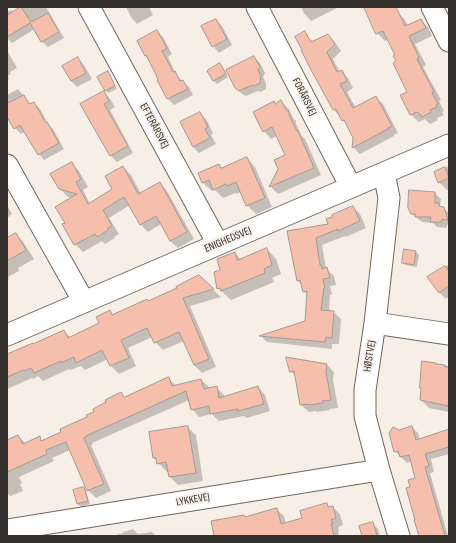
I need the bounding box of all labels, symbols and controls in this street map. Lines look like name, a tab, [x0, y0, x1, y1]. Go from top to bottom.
street label: FORÅRSVEJ	[289, 76, 319, 118]
street label: EFTERÅRSVEJ	[137, 101, 171, 151]
street label: ENIGHEDSVEJ	[203, 224, 253, 256]
street label: HØSTVEJ	[361, 339, 379, 373]
street label: LYKKEVEJ	[175, 491, 211, 509]

